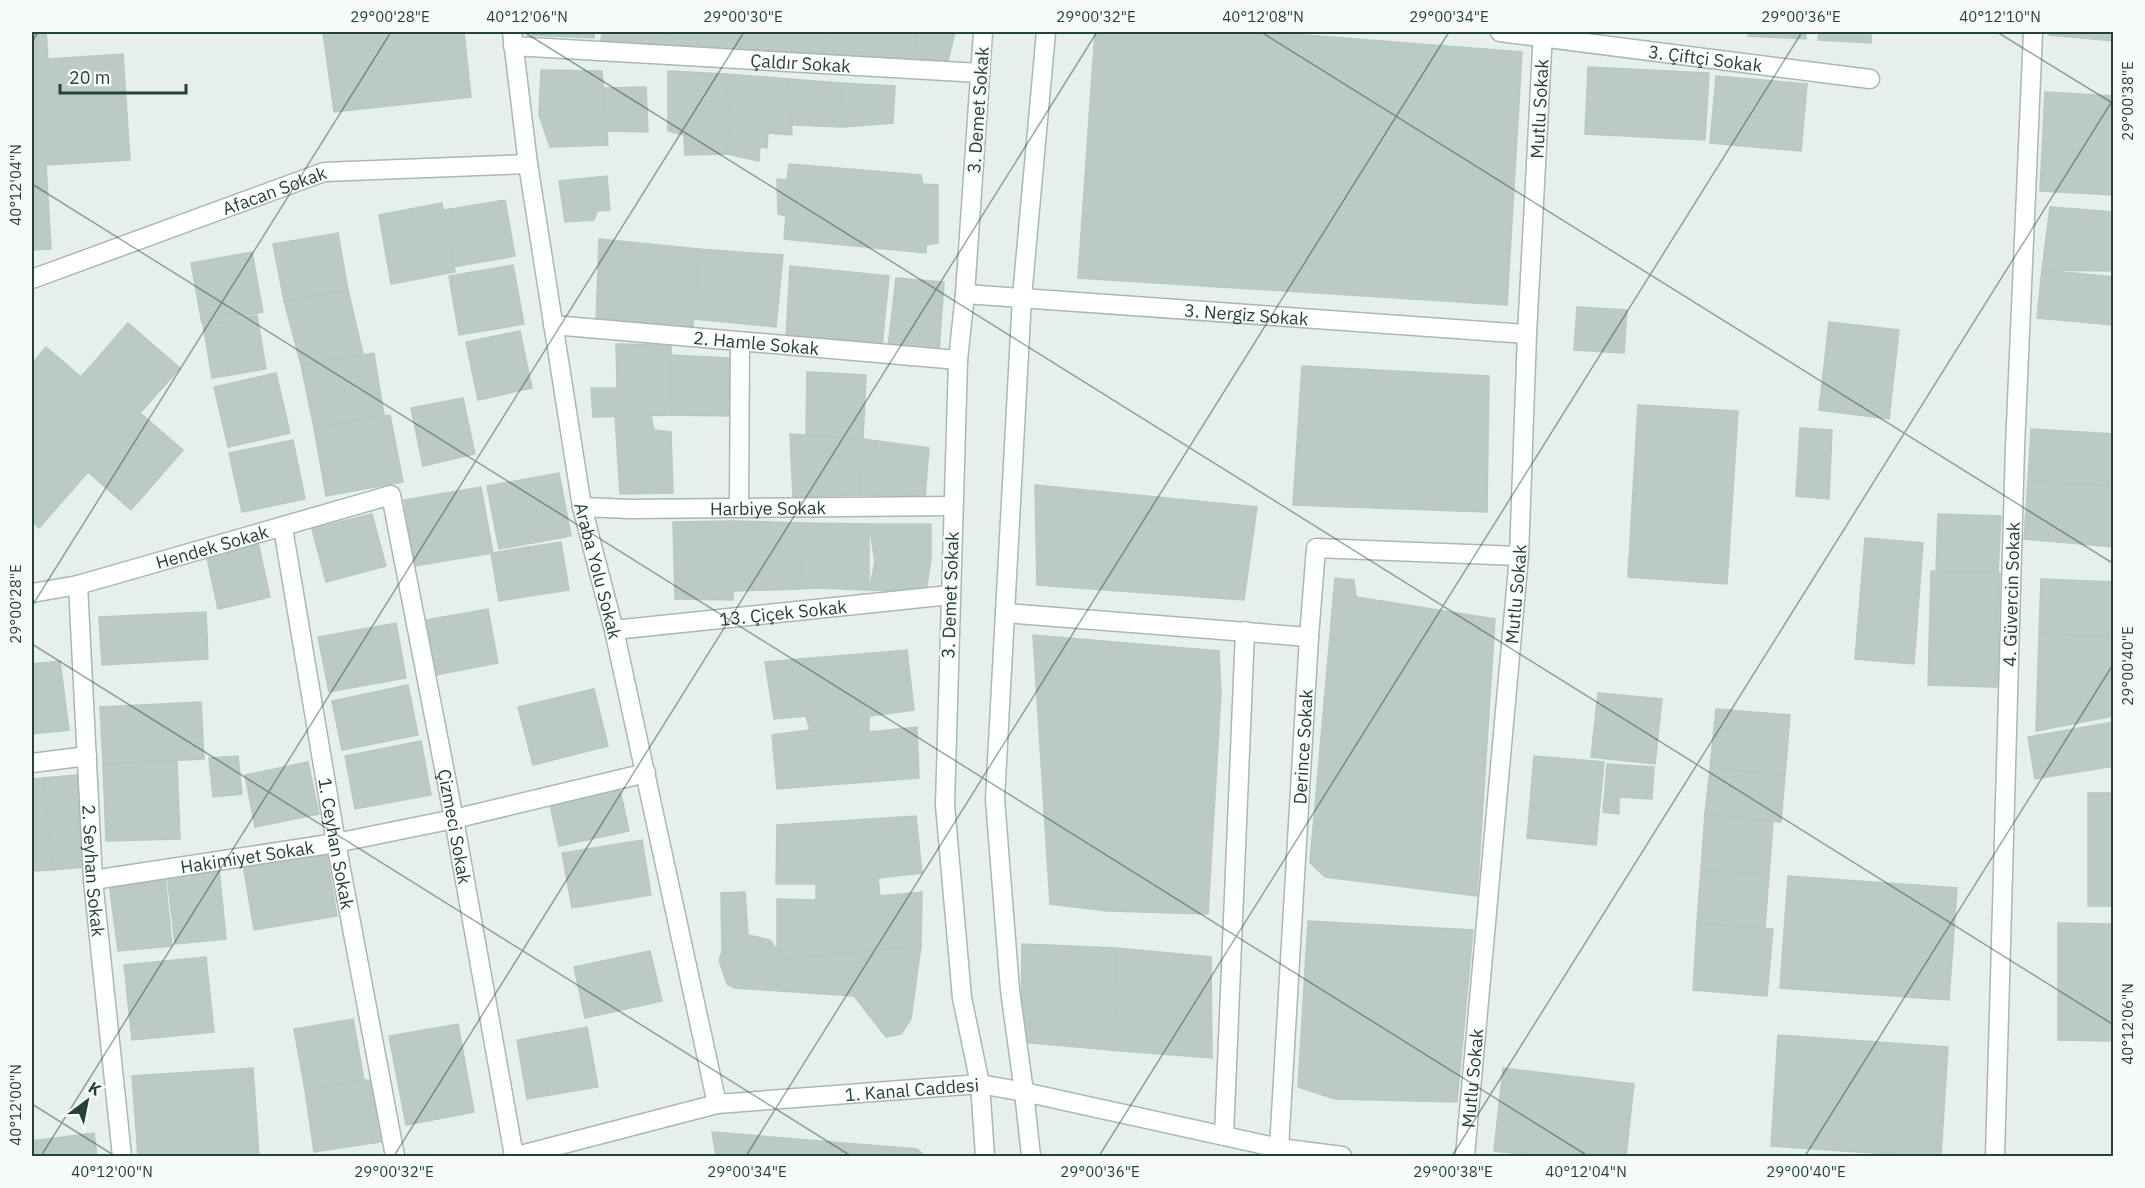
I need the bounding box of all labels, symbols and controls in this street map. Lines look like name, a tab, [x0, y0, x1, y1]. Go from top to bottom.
text: 29°00'28"E	[350, 7, 430, 26]
text: 40°12'06"N	[486, 7, 568, 26]
text: 29°00'30"E	[703, 7, 783, 26]
text: 29°00'32"E	[1056, 7, 1136, 26]
text: 40°12'08"N	[1222, 7, 1304, 26]
text: 29°00'34"E	[1409, 7, 1489, 26]
text: 29°00'36"E	[1761, 7, 1841, 26]
text: 40°12'10"N	[1959, 7, 2041, 26]
street label: 3. Çiftçi Sokak	[1647, 39, 1764, 77]
street label: 3. Demet Sokak	[962, 45, 994, 174]
street label: Çaldır Sokak	[750, 48, 852, 77]
scale bar	[60, 57, 186, 95]
street label: Mutlu Sokak	[1525, 58, 1553, 159]
text: 29°00'38"E	[2118, 61, 2137, 141]
text: 20 m	[69, 66, 111, 89]
text: 40°12'04"N	[6, 144, 25, 226]
street label: Afacan Sokak	[219, 160, 330, 220]
street label: 3. Nergiz Sokak	[1183, 298, 1310, 330]
street label: 2. Hamle Sokak	[692, 326, 821, 359]
street label: Harbiye Sokak	[710, 496, 827, 520]
street label: Araba Yolu Sokak	[570, 500, 627, 642]
street label: Hendek Sokak	[153, 519, 271, 574]
street label: 4. Güvercin Sokak	[1997, 521, 2024, 667]
street label: 3. Demet Sokak	[936, 531, 964, 659]
street label: Mutlu Sokak	[1500, 544, 1531, 645]
text: 29°00'28"E	[6, 564, 25, 644]
street label: 13. Çiçek Sokak	[718, 594, 849, 630]
text: 29°00'40"E	[2118, 626, 2137, 706]
street label: Derince Sokak	[1288, 688, 1317, 805]
street label: Çizmeci Sokak	[433, 767, 477, 886]
street label: 1. Ceyhan Sokak	[314, 776, 360, 912]
street label: 2. Seyhan Sokak	[78, 804, 110, 938]
street label: Hakimiyet Sokak	[179, 835, 316, 878]
text: 40°12'06"N	[2118, 983, 2137, 1065]
street label: Mutlu Sokak	[1456, 1027, 1488, 1129]
text: 40°12'00"N	[6, 1064, 25, 1146]
north arrow	[57, 1071, 117, 1131]
street label: 1. Kanal Caddesi	[844, 1073, 980, 1106]
text: K	[85, 1077, 105, 1100]
text: 40°12'00"N	[71, 1162, 153, 1181]
text: 29°00'32"E	[354, 1162, 434, 1181]
text: 29°00'34"E	[707, 1162, 787, 1181]
text: 29°00'36"E	[1060, 1162, 1140, 1181]
text: 29°00'38"E	[1413, 1162, 1493, 1181]
text: 40°12'04"N	[1545, 1162, 1627, 1181]
text: 29°00'40"E	[1766, 1162, 1846, 1181]

